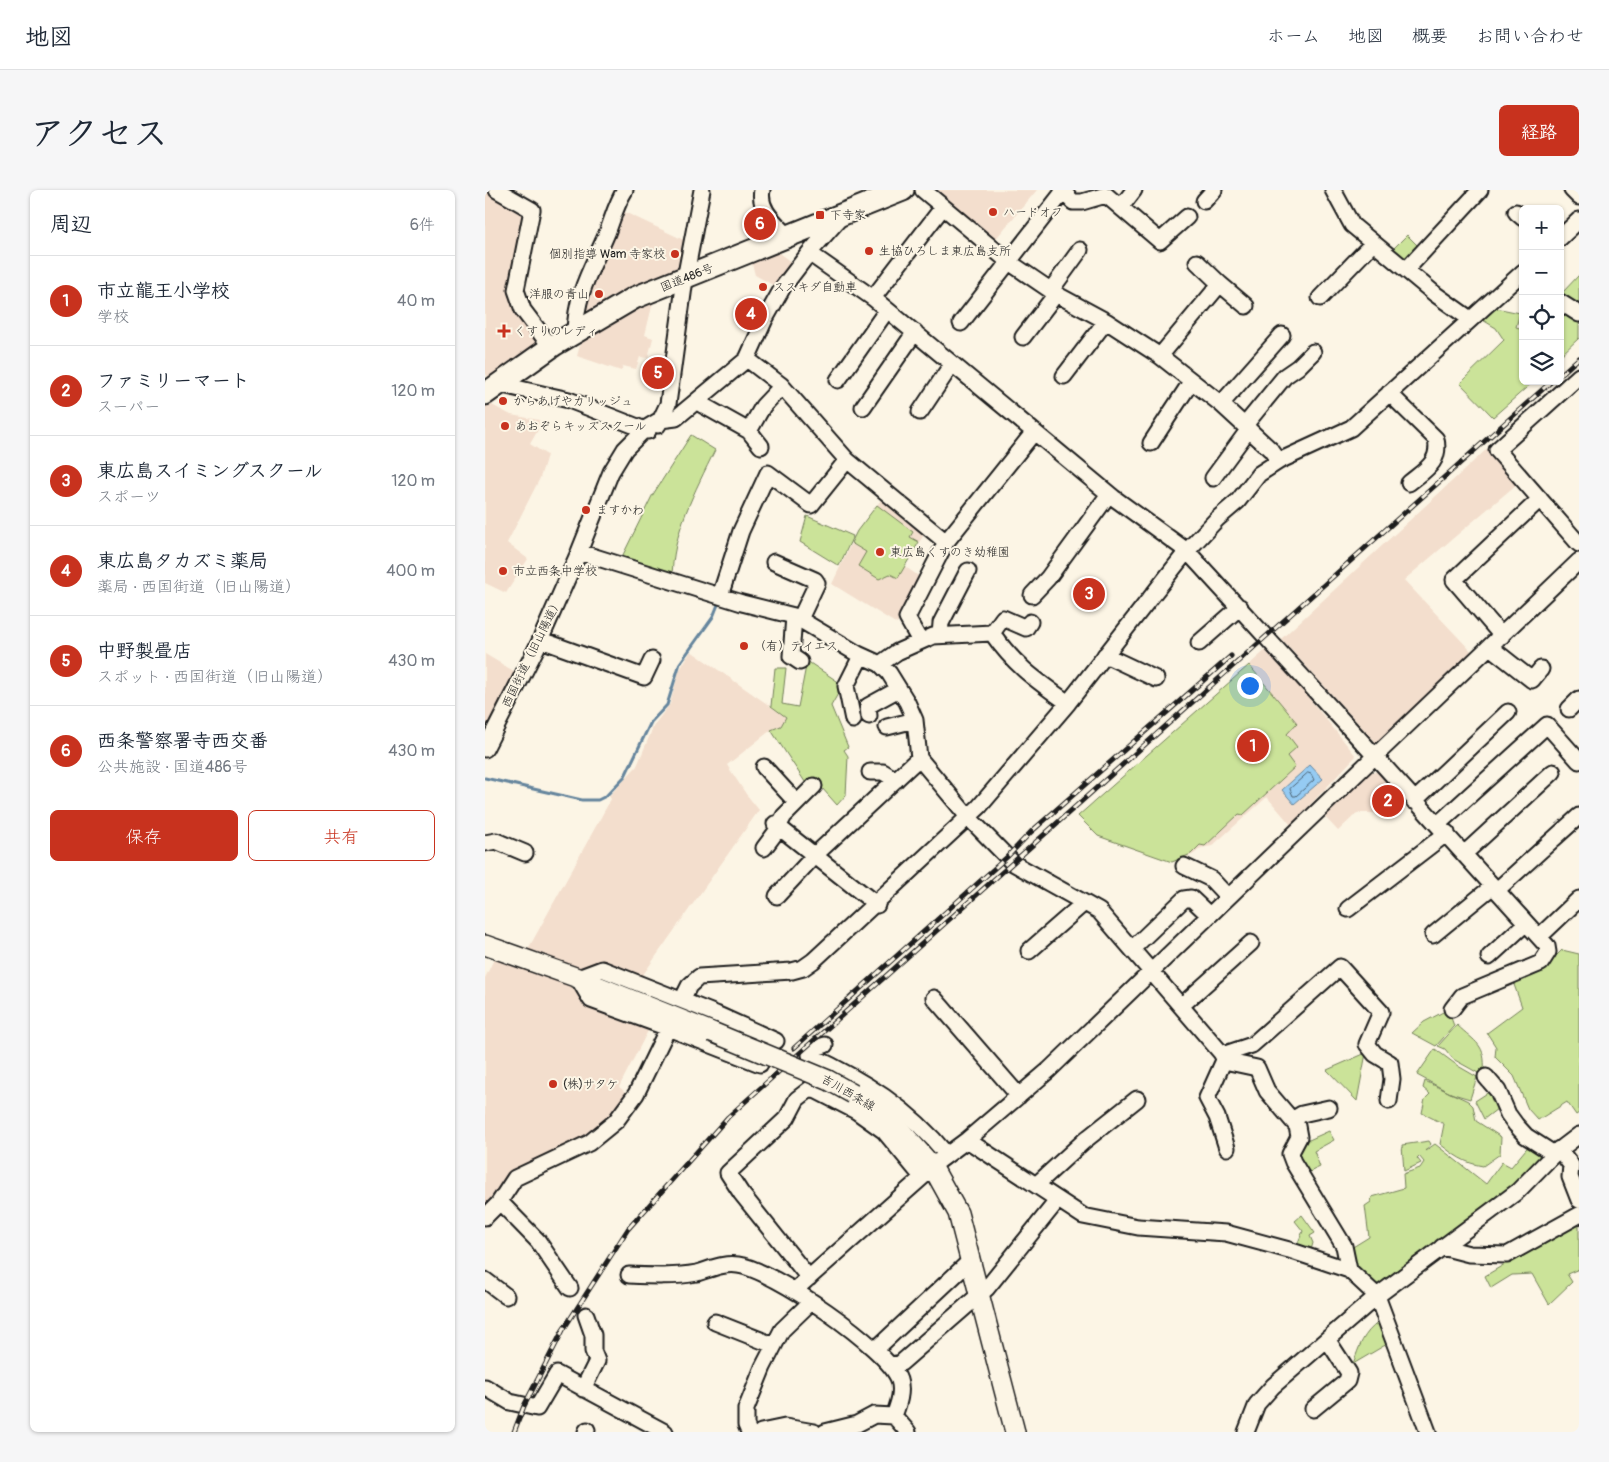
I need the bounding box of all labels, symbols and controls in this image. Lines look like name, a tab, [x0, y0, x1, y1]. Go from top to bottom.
text: 地図	[25, 23, 73, 52]
text: ホーム	[1267, 25, 1320, 48]
text: 地図	[1348, 25, 1384, 48]
text: 概要	[1412, 25, 1448, 48]
text: お問い合わせ	[1476, 25, 1584, 48]
button: 経路	[1499, 105, 1579, 156]
text: アクセス	[30, 112, 168, 156]
pin: 6	[744, 205, 776, 243]
place label: ハードオフ	[1003, 205, 1063, 220]
map controls	[1519, 205, 1564, 385]
button: +	[1519, 205, 1564, 250]
marker: ハードオフ	[987, 206, 999, 218]
place label: 下寺家	[830, 208, 866, 223]
marker: 下寺家	[814, 209, 826, 221]
text: 周辺	[50, 211, 92, 238]
text: 6件	[410, 215, 435, 235]
place label: 生協ひろしま東広島支所	[879, 244, 1011, 259]
marker: 生協ひろしま東広島支所	[863, 245, 875, 257]
place label: 個別指導 Wam 寺家校	[549, 247, 665, 262]
marker: 個別指導 Wam 寺家校	[669, 248, 681, 260]
button: −	[1519, 250, 1564, 295]
street label: 国道486号	[658, 261, 716, 295]
text: 市立龍王小学校	[97, 279, 230, 303]
place label: ススキダ自動車	[773, 280, 857, 295]
marker: ススキダ自動車	[757, 281, 769, 293]
place label: 洋服の青山	[529, 287, 589, 302]
marker: 洋服の青山	[593, 288, 605, 300]
text: 1	[63, 291, 69, 311]
text: 40 m	[397, 291, 435, 311]
pin: 4	[735, 295, 767, 333]
button: locate	[1519, 295, 1564, 340]
text: 学校	[97, 307, 129, 327]
place label: くすりのレディ	[514, 324, 598, 339]
marker: くすりのレディ	[498, 325, 510, 337]
button: layers	[1519, 340, 1564, 385]
pin: 5	[642, 354, 674, 392]
text: ファミリーマート	[97, 369, 250, 393]
text: 2	[62, 381, 70, 401]
text: 120 m	[391, 381, 435, 401]
place label: からあげやカリッジュ	[513, 394, 633, 409]
marker: からあげやカリッジュ	[497, 395, 509, 407]
text: スーパー	[97, 397, 160, 417]
place label: あおぞらキッズスクール	[515, 419, 646, 434]
marker: あおぞらキッズスクール	[499, 420, 511, 432]
text: 東広島スイミングスクール	[97, 459, 323, 483]
text: 3	[62, 471, 70, 491]
text: 120 m	[391, 471, 435, 491]
text: スポーツ	[97, 487, 161, 507]
place label: ますかわ	[596, 503, 644, 518]
marker: ますかわ	[580, 504, 592, 516]
place label: 東広島くすのき幼稚園	[890, 545, 1010, 560]
marker: 東広島くすのき幼稚園	[874, 546, 886, 558]
text: 東広島タカズミ薬局	[97, 549, 268, 573]
text: 4	[61, 561, 71, 581]
text: 400 m	[386, 561, 435, 581]
place label: 市立西条中学校	[513, 564, 597, 579]
marker: 市立西条中学校	[497, 565, 509, 577]
pin: 3	[1073, 575, 1105, 613]
text: 薬局 · 西国街道（旧山陽道）	[97, 577, 301, 597]
street label: 西国街道（旧山陽道）	[499, 596, 565, 710]
text: 中野製畳店	[97, 639, 192, 663]
place label: （有）テイエス	[754, 639, 838, 654]
marker: （有）テイエス	[738, 640, 750, 652]
text: 5	[62, 651, 70, 671]
text: 430 m	[388, 651, 435, 671]
text: スポット · 西国街道（旧山陽道）	[97, 667, 333, 687]
your location	[1237, 673, 1263, 699]
pin: 1	[1237, 727, 1269, 765]
text: 西条警察署寺西交番	[97, 729, 268, 753]
text: 6	[61, 741, 71, 761]
text: 430 m	[388, 741, 435, 761]
text: 公共施設 · 国道486号	[97, 757, 248, 777]
pin: 2	[1372, 782, 1404, 820]
button: 保存	[50, 810, 238, 861]
button: 共有	[248, 810, 435, 861]
street label: 吉川西条線	[818, 1072, 878, 1114]
place label: (株)サタケ	[563, 1077, 619, 1092]
marker: (株)サタケ	[547, 1078, 559, 1090]

